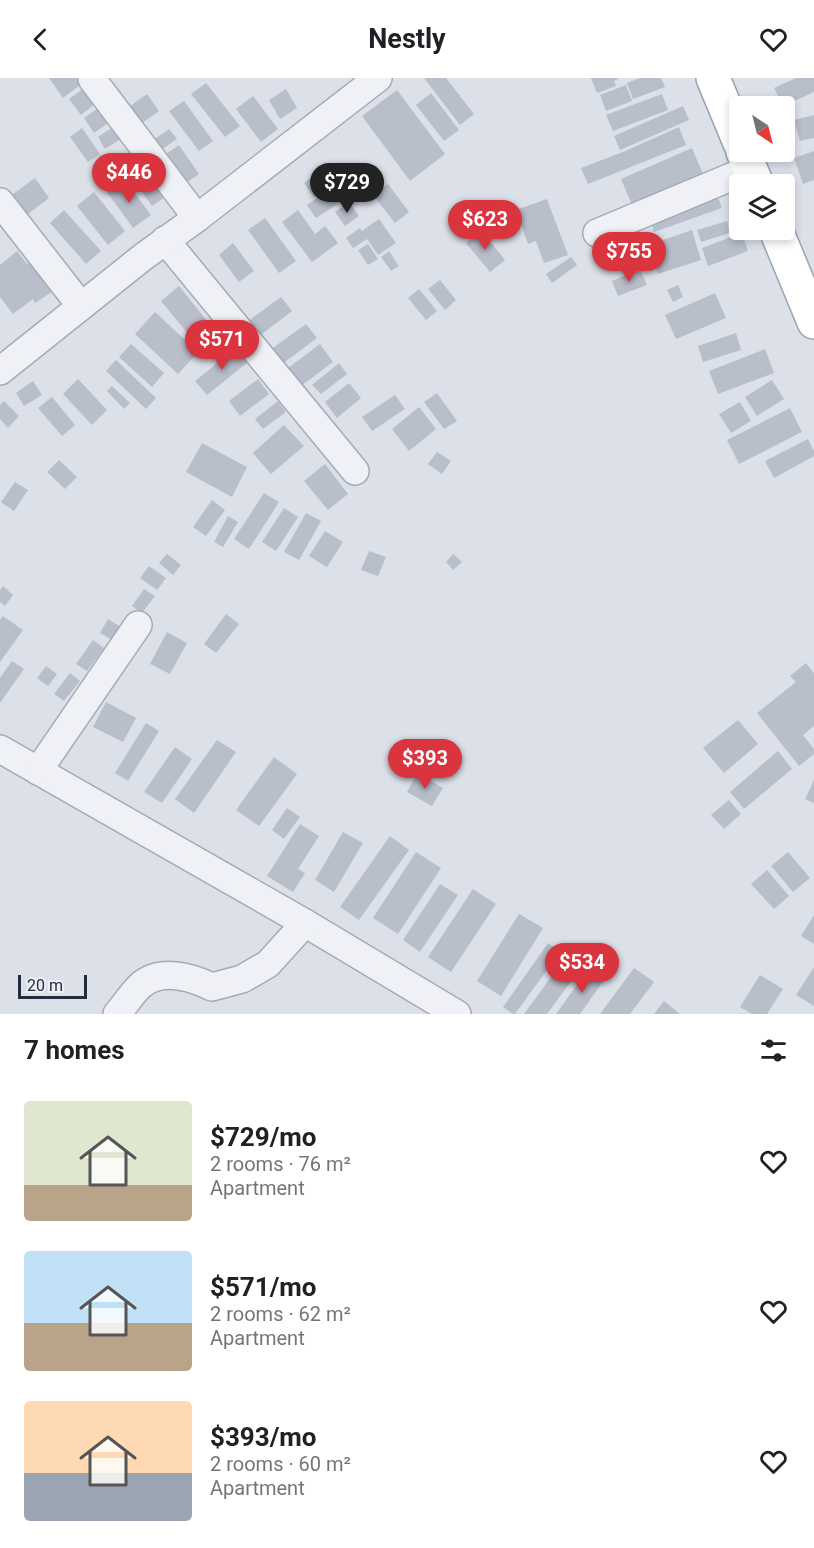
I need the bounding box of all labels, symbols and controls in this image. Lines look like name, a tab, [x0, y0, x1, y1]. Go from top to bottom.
icon: back	[24, 23, 57, 56]
text: Nestly	[368, 23, 446, 55]
icon: heart	[757, 23, 790, 56]
north arrow	[729, 96, 795, 162]
map controls	[729, 96, 795, 240]
pin: $446	[93, 153, 165, 204]
text: $446	[106, 160, 152, 184]
pin: $729	[311, 163, 383, 214]
text: $729	[324, 170, 370, 194]
button: layers	[729, 174, 795, 240]
pin: $623	[449, 200, 521, 251]
text: $623	[462, 207, 508, 231]
pin: $755	[593, 232, 665, 283]
text: $755	[606, 239, 652, 263]
pin: $571	[186, 320, 258, 371]
text: $571	[199, 327, 245, 351]
pin: $393	[389, 739, 461, 790]
text: $393	[402, 746, 448, 770]
pin: $534	[546, 943, 618, 994]
text: $534	[559, 950, 605, 974]
scale bar	[18, 972, 87, 1000]
text: 20 m	[27, 976, 63, 995]
icon: filters	[757, 1034, 790, 1067]
text: 7 homes	[24, 1035, 125, 1065]
text: $729/mo	[210, 1122, 317, 1152]
icon: home	[72, 1125, 144, 1197]
icon: heart	[757, 1145, 790, 1178]
text: 2 rooms · 76 m²	[210, 1152, 351, 1176]
text: Apartment	[210, 1176, 305, 1200]
text: $571/mo	[210, 1272, 317, 1302]
icon: home	[72, 1275, 144, 1347]
icon: heart	[757, 1295, 790, 1328]
text: 2 rooms · 62 m²	[210, 1302, 351, 1326]
text: Apartment	[210, 1326, 305, 1350]
text: $393/mo	[210, 1422, 317, 1452]
icon: home	[72, 1425, 144, 1497]
icon: heart	[757, 1445, 790, 1478]
text: 2 rooms · 60 m²	[210, 1452, 351, 1476]
text: Apartment	[210, 1476, 305, 1500]

